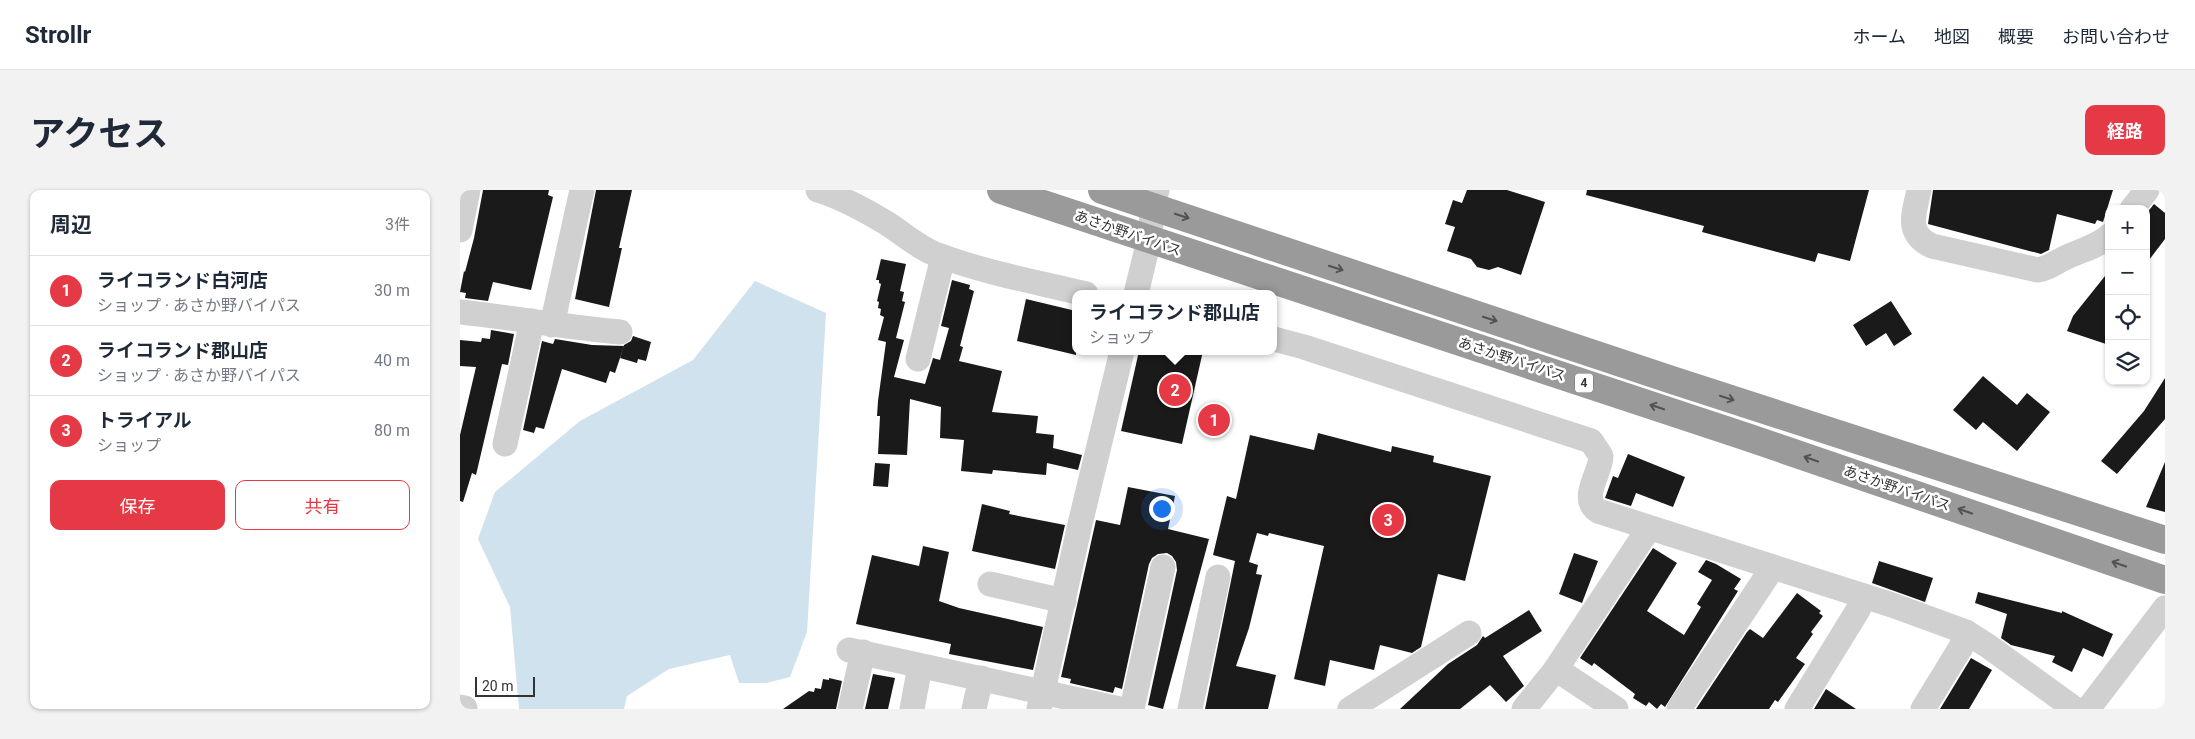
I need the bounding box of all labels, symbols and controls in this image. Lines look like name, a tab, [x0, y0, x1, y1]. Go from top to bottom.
text: Strollr	[25, 21, 91, 49]
text: ホーム	[1853, 26, 1906, 47]
text: 地図	[1934, 26, 1970, 47]
text: 概要	[1998, 26, 2034, 47]
text: お問い合わせ	[2062, 26, 2170, 47]
button: 経路	[2085, 105, 2165, 155]
text: アクセス	[30, 114, 168, 155]
map controls	[2105, 205, 2150, 385]
button: +	[2105, 205, 2150, 250]
street label: あさか野バイパス	[1073, 207, 1183, 259]
one-way arrow	[1173, 212, 1189, 222]
text: 周辺	[50, 213, 92, 237]
text: 3件	[385, 215, 410, 234]
button: −	[2105, 250, 2150, 295]
one-way arrow	[1328, 264, 1343, 273]
text: ライコランド白河店	[97, 269, 268, 292]
text: 1	[61, 281, 71, 300]
text: 30 m	[374, 281, 410, 300]
popup	[1072, 290, 1277, 355]
button: locate	[2105, 295, 2150, 340]
text: ショップ · あさか野バイパス	[97, 296, 301, 315]
text: ライコランド郡山店	[1089, 301, 1260, 324]
one-way arrow	[1482, 315, 1498, 325]
text: ショップ	[1089, 328, 1153, 347]
street label: あさか野バイパス	[1456, 334, 1568, 384]
text: ライコランド郡山店	[97, 339, 268, 362]
button: layers	[2105, 340, 2150, 385]
text: 2	[61, 351, 71, 370]
text: 40 m	[374, 351, 410, 370]
text: ショップ · あさか野バイパス	[97, 366, 301, 385]
pin: 2	[1159, 371, 1191, 409]
road number: 4	[1575, 374, 1593, 392]
one-way arrow	[1719, 394, 1735, 403]
pin: 1	[1198, 401, 1230, 439]
one-way arrow	[1650, 402, 1666, 411]
text: トライアル	[97, 409, 192, 432]
text: 3	[61, 421, 71, 440]
text: 80 m	[374, 421, 410, 440]
text: ショップ	[97, 436, 161, 455]
one-way arrow	[1804, 454, 1820, 463]
street label: あさか野バイパス	[1842, 462, 1952, 514]
button: 保存	[50, 480, 225, 530]
button: 共有	[235, 480, 410, 530]
your location	[1149, 496, 1175, 522]
pin: 3	[1372, 501, 1404, 539]
one-way arrow	[1957, 506, 1973, 516]
one-way arrow	[2112, 559, 2127, 568]
scale bar	[475, 674, 535, 697]
text: 20 m	[482, 678, 514, 694]

